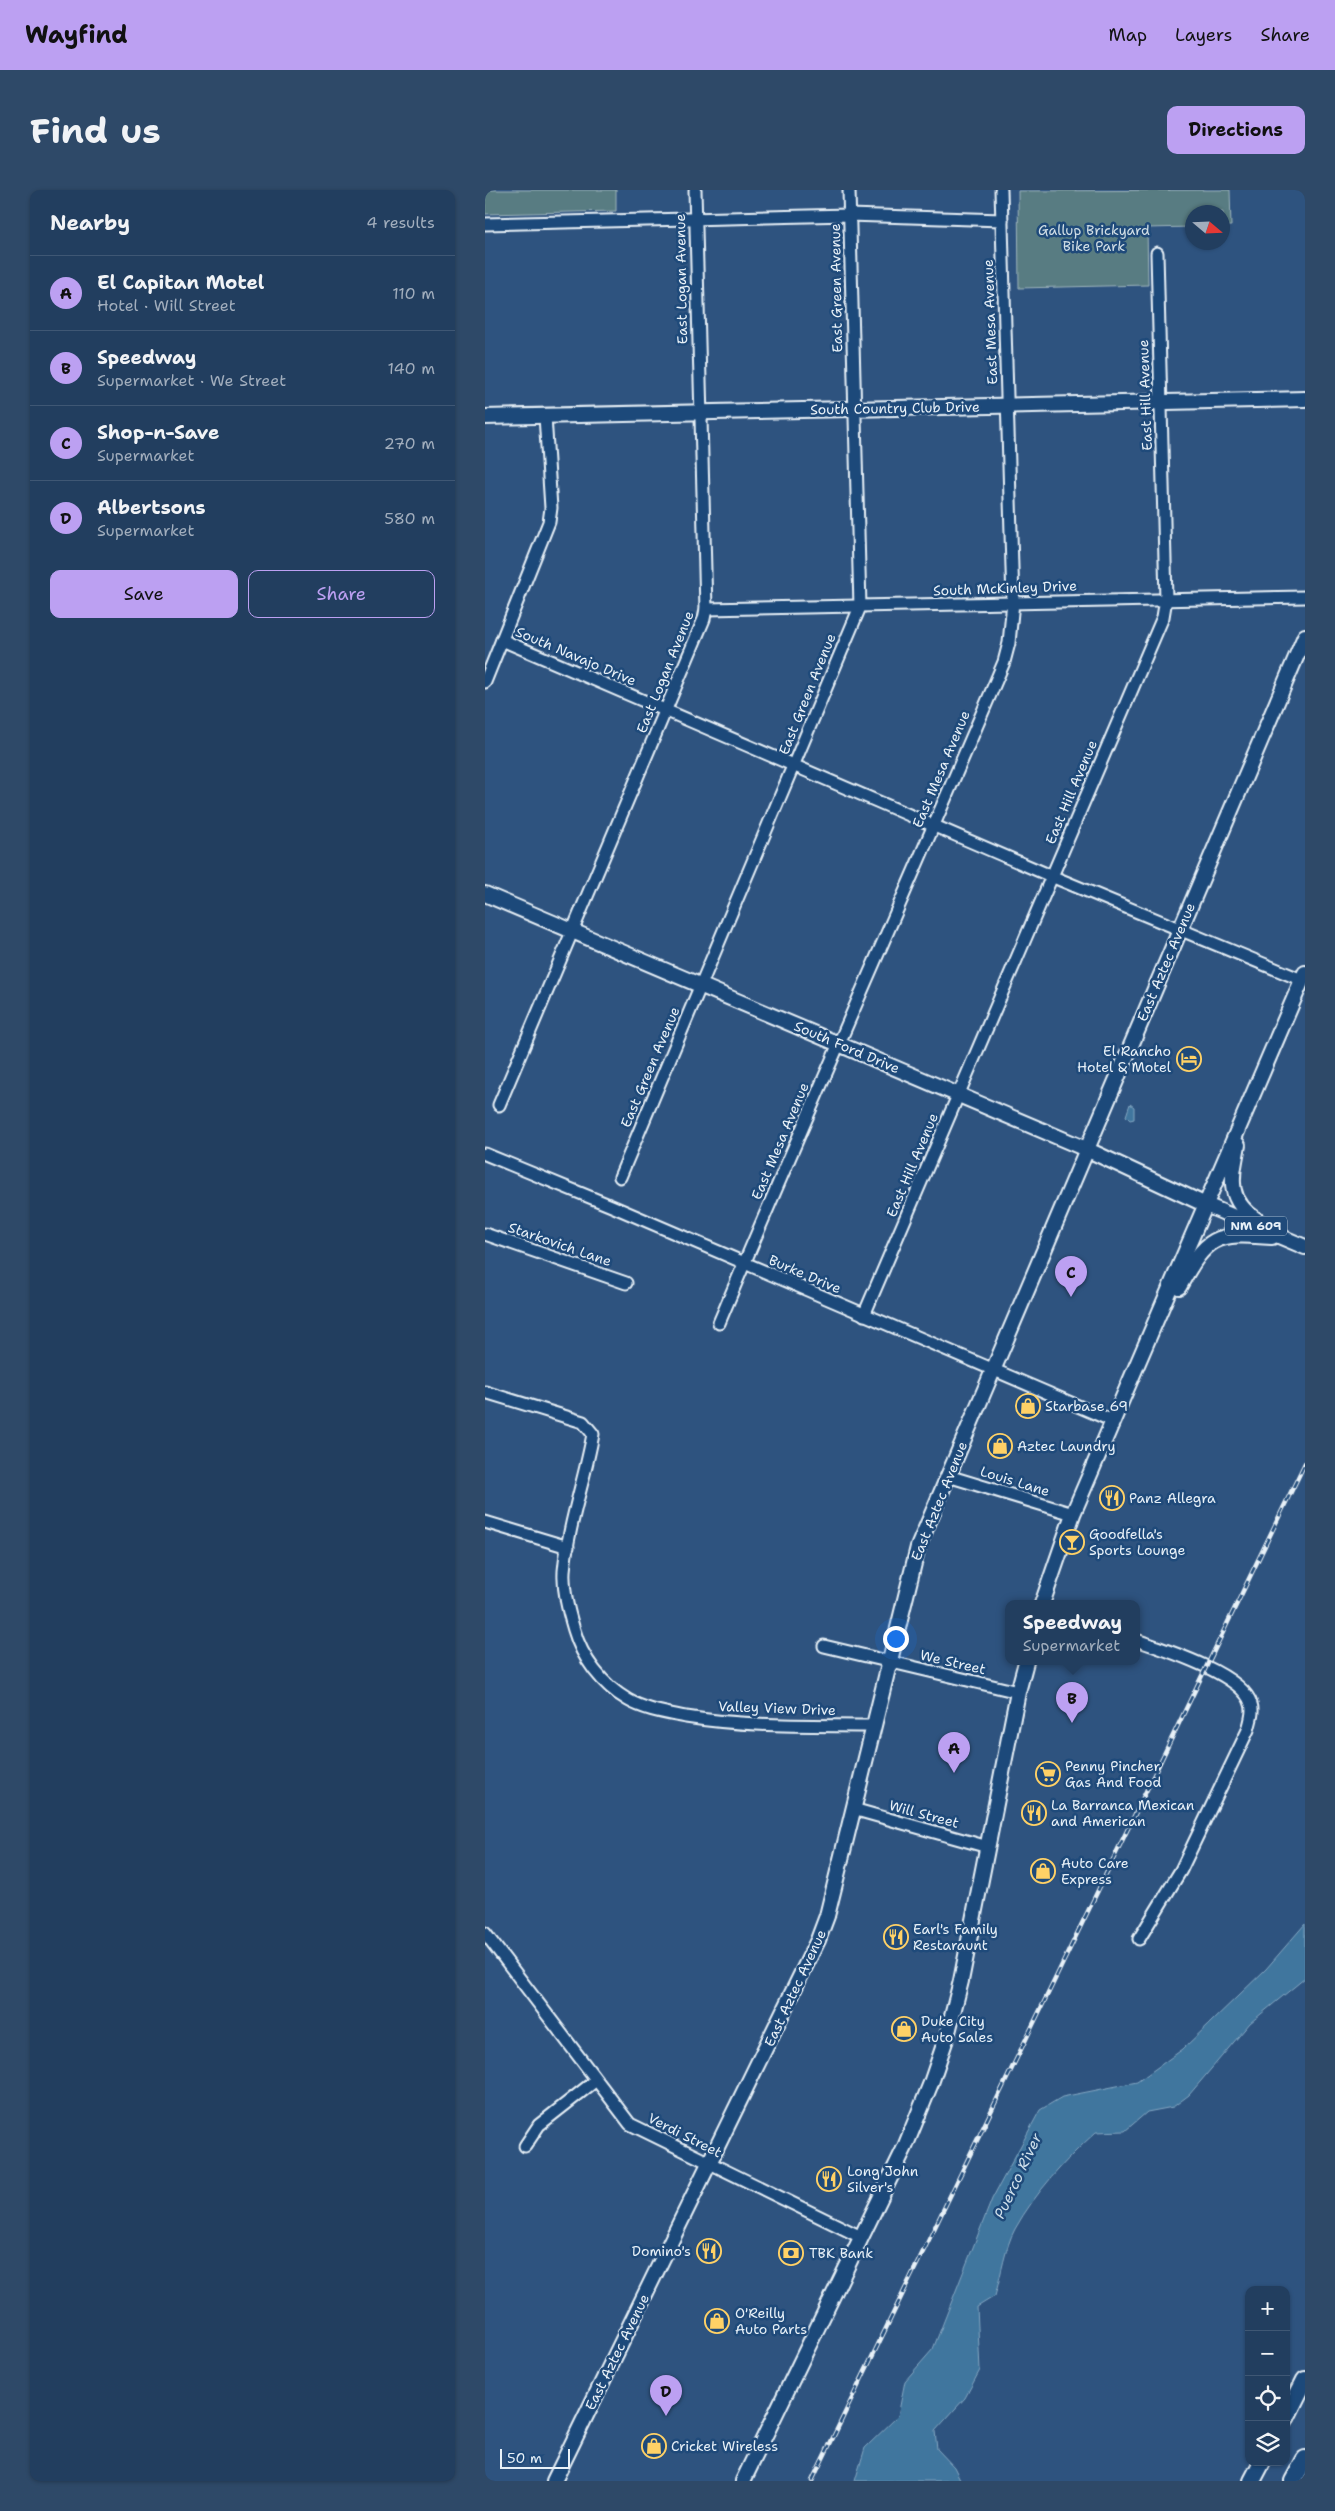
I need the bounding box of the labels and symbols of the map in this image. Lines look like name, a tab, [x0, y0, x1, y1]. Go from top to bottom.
north arrow	[1185, 205, 1230, 250]
street label: East Logan Avenue	[671, 214, 691, 344]
park label: Gallup Brickyard Bike Park	[1038, 221, 1150, 255]
street label: East Green Avenue	[826, 223, 846, 353]
street label: East Mesa Avenue	[979, 259, 1001, 385]
street label: East Hill Avenue	[1134, 339, 1156, 451]
street label: South Country Club Drive	[810, 398, 980, 418]
street label: South McKinley Drive	[933, 576, 1077, 600]
street label: East Logan Avenue	[632, 608, 698, 736]
street label: South Navajo Drive	[513, 622, 639, 690]
street label: East Green Avenue	[774, 631, 840, 757]
street label: East Mesa Avenue	[908, 708, 974, 830]
street label: East Hill Avenue	[1041, 737, 1101, 847]
street label: East Aztec Avenue	[1133, 900, 1199, 1024]
street label: East Green Avenue	[616, 1004, 684, 1130]
street label: South Ford Drive	[791, 1017, 903, 1077]
place label: El Rancho Hotel & Motel	[1077, 1042, 1172, 1076]
hotel icon: El Rancho Hotel & Motel	[1176, 1046, 1202, 1072]
street label: East Mesa Avenue	[747, 1080, 813, 1202]
street label: East Hill Avenue	[882, 1110, 942, 1220]
road number: NM 609	[1225, 1216, 1287, 1236]
street label: Starkovich Lane	[506, 1218, 614, 1270]
street label: Burke Drive	[766, 1251, 844, 1297]
pin: C	[1055, 1256, 1087, 1297]
shop icon: Starbase 69	[1015, 1393, 1041, 1419]
place label: Starbase 69	[1045, 1397, 1128, 1415]
shop icon: Aztec Laundry	[987, 1433, 1013, 1459]
place label: Aztec Laundry	[1017, 1437, 1116, 1455]
street label: East Aztec Avenue	[907, 1439, 971, 1563]
street label: Louis Lane	[978, 1462, 1052, 1500]
restaurant icon: Panz Allegra	[1099, 1485, 1125, 1511]
place label: Panz Allegra	[1129, 1489, 1216, 1507]
place label: Goodfella's Sports Lounge	[1089, 1525, 1185, 1559]
bar icon: Goodfella's Sports Lounge	[1059, 1529, 1085, 1555]
your location	[883, 1626, 909, 1652]
street label: We Street	[918, 1646, 988, 1678]
pin: B	[1056, 1682, 1088, 1723]
street label: Valley View Drive	[718, 1697, 836, 1719]
pin: A	[938, 1732, 970, 1773]
place label: Penny Pincher Gas And Food	[1065, 1757, 1161, 1791]
supermarket icon: Penny Pincher Gas And Food	[1035, 1761, 1061, 1787]
street label: Will Street	[887, 1796, 961, 1832]
place label: La Barranca Mexican and American	[1051, 1796, 1195, 1830]
restaurant icon: La Barranca Mexican and American	[1021, 1800, 1047, 1826]
place label: Auto Care Express	[1061, 1854, 1129, 1888]
shop icon: Auto Care Express	[1030, 1858, 1056, 1884]
place label: Earl's Family Restaraunt	[913, 1920, 998, 1954]
restaurant icon: Earl's Family Restaraunt	[883, 1924, 909, 1950]
street label: East Aztec Avenue	[760, 1927, 830, 2049]
place label: Duke City Auto Sales	[921, 2012, 993, 2046]
shop icon: Duke City Auto Sales	[891, 2016, 917, 2042]
street label: Verdi Street	[645, 2109, 725, 2161]
water label: Puerco River	[989, 2129, 1047, 2222]
place label: Long John Silver's	[847, 2162, 919, 2196]
restaurant icon: Long John Silver's	[816, 2166, 842, 2192]
restaurant icon: Domino's	[696, 2238, 722, 2264]
bank icon: TBK Bank	[778, 2240, 804, 2266]
place label: Domino's	[632, 2242, 691, 2260]
place label: TBK Bank	[809, 2244, 873, 2262]
street label: East Aztec Avenue	[581, 2291, 653, 2413]
place label: O'Reilly Auto Parts	[735, 2304, 807, 2338]
shop icon: O'Reilly Auto Parts	[704, 2308, 730, 2334]
pin: D	[650, 2375, 682, 2416]
shop icon: Cricket Wireless	[641, 2433, 667, 2459]
place label: Cricket Wireless	[671, 2437, 778, 2455]
scale bar	[500, 2446, 570, 2469]

